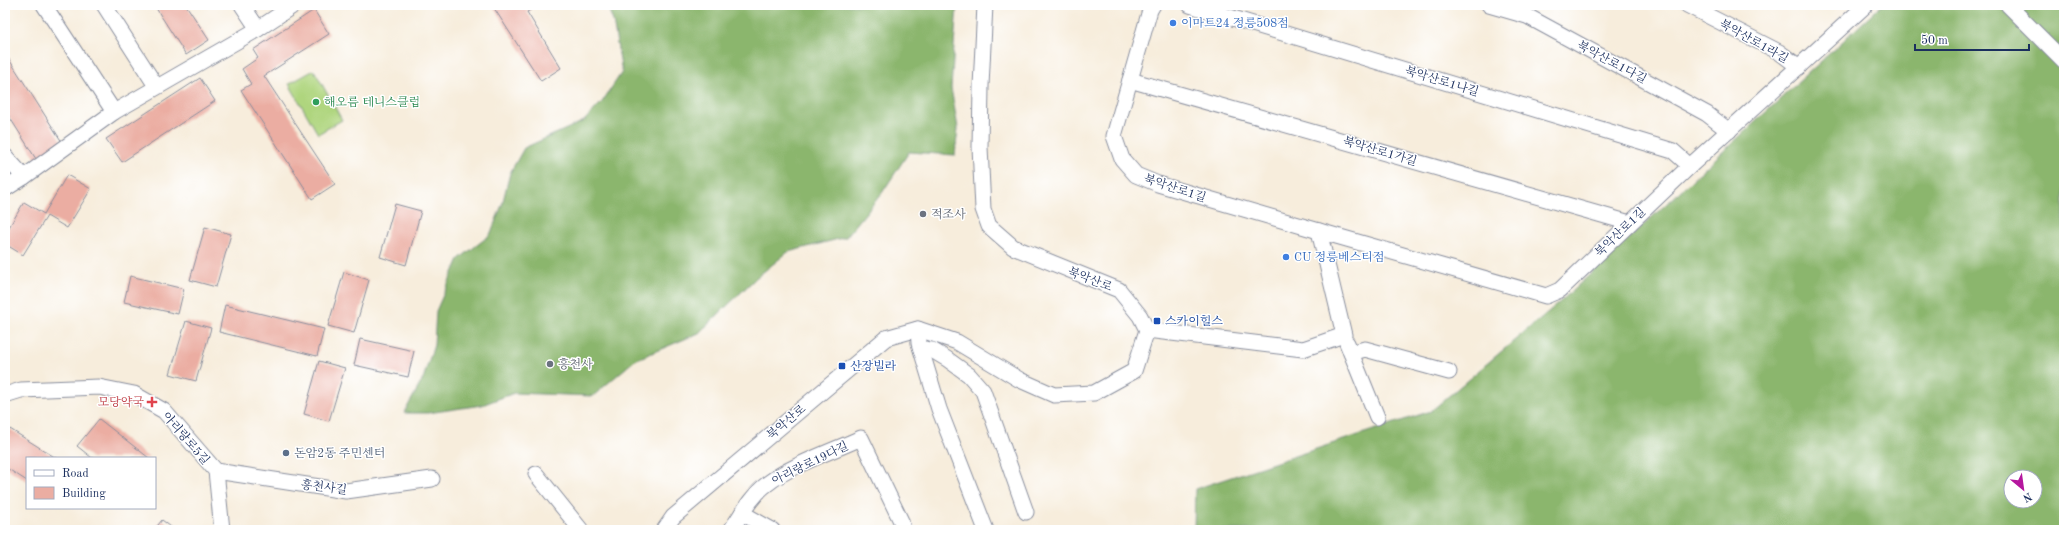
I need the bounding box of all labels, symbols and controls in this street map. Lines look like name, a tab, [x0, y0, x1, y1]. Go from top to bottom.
street label: 북악산로1라길	[1717, 16, 1791, 66]
place label: 이마트24 정릉508점	[1181, 17, 1289, 30]
marker: 이마트24 정릉508점	[1168, 18, 1178, 28]
scale bar	[1915, 26, 2029, 52]
text: 50 m	[1921, 34, 1948, 47]
street label: 북악산로1다길	[1575, 38, 1649, 86]
street label: 북악산로1나길	[1403, 63, 1481, 99]
place label: 해오름 테니스클럽	[324, 96, 420, 109]
marker: 해오름 테니스클럽	[311, 97, 321, 107]
street label: 북악산로1가길	[1341, 134, 1419, 168]
street label: 북악산로1길	[1142, 171, 1208, 205]
street label: 북악산로1길	[1592, 204, 1648, 260]
place label: 적조사	[931, 208, 966, 221]
marker: 적조사	[918, 209, 928, 219]
place label: CU 정릉베스티점	[1294, 251, 1384, 264]
marker: CU 정릉베스티점	[1281, 252, 1291, 262]
street label: 북악산로	[1066, 264, 1115, 294]
place label: 스카이힐스	[1165, 315, 1223, 328]
marker: 스카이힐스	[1152, 316, 1162, 326]
place label: 흥천사	[558, 357, 593, 371]
marker: 흥천사	[545, 359, 555, 369]
place label: 산장빌라	[850, 359, 897, 373]
marker: 산장빌라	[837, 361, 847, 371]
place label: 모당약국	[98, 396, 144, 409]
marker: 모당약국	[147, 397, 157, 407]
street label: 북악산로	[764, 401, 809, 442]
street label: 아리랑로5길	[159, 410, 212, 467]
street label: 아리랑로19다길	[770, 439, 851, 488]
place label: 돈암2동 주민센터	[294, 447, 385, 460]
marker: 돈암2동 주민센터	[281, 448, 291, 458]
legend	[26, 457, 156, 509]
text: Road	[62, 468, 89, 480]
north arrow	[2003, 469, 2043, 509]
street label: 흥천사길	[300, 477, 348, 497]
text: Building	[62, 488, 106, 500]
text: N	[2020, 490, 2033, 504]

